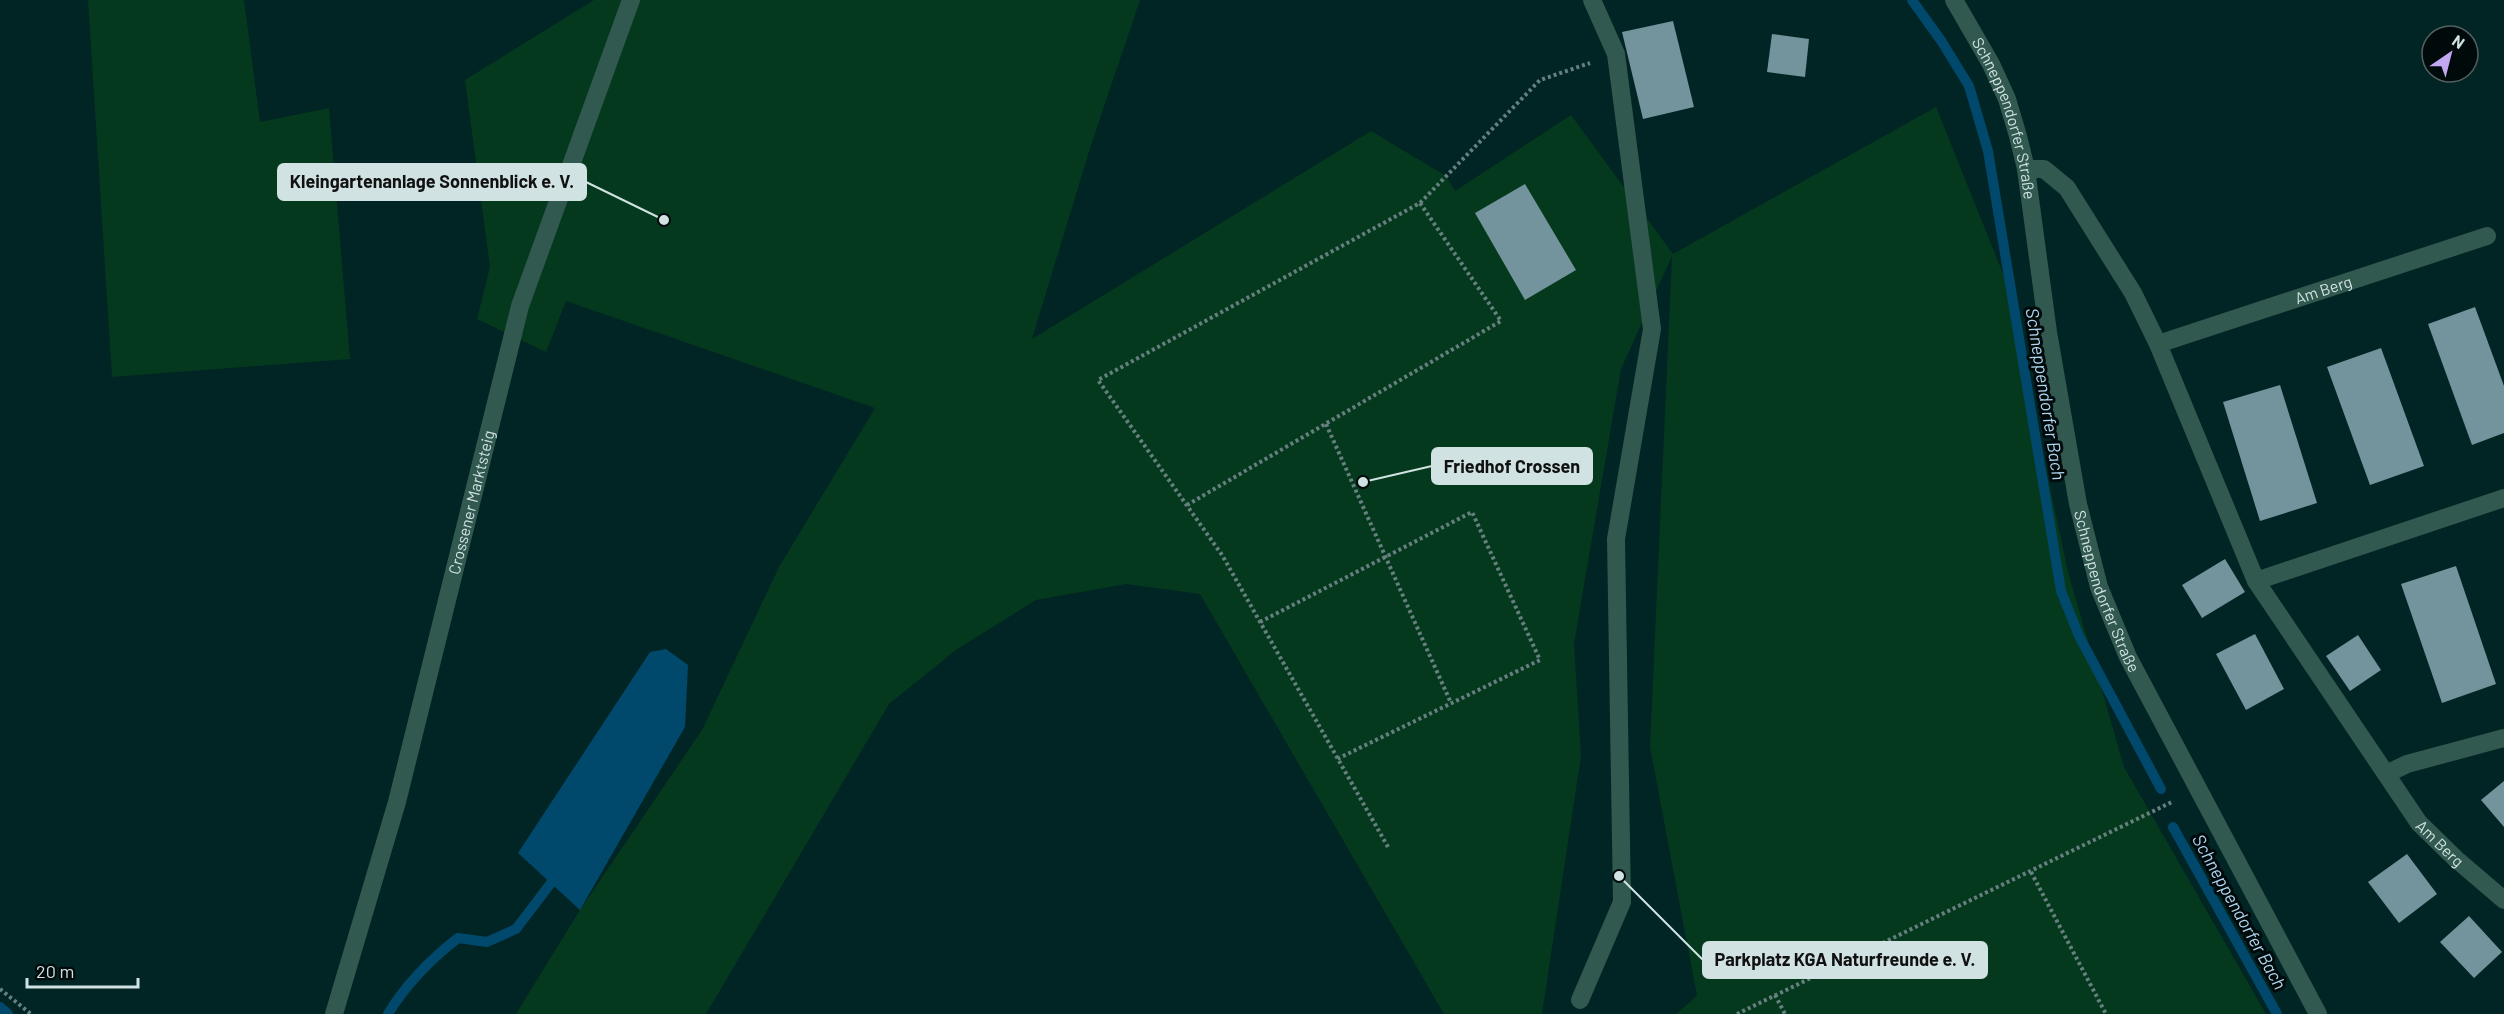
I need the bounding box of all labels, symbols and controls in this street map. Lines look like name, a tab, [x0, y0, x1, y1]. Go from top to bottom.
north arrow	[2420, 24, 2480, 84]
text: N	[2449, 30, 2469, 52]
street label: Schneppendorfer Straße	[1969, 34, 2040, 200]
callout: Kleingartenanlage Sonnenblick e. V.	[278, 164, 586, 200]
text: Kleingartenanlage Sonnenblick e. V.	[290, 170, 574, 192]
street label: Am Berg	[2292, 271, 2354, 307]
water label: Schneppendorfer Bach	[2022, 306, 2070, 481]
street label: Crossener Marktsteig	[444, 428, 498, 576]
callout: Friedhof Crossen	[1432, 448, 1592, 484]
text: Friedhof Crossen	[1444, 455, 1580, 477]
street label: Schneppendorfer Straße	[2071, 508, 2144, 675]
street label: Am Berg	[2412, 816, 2468, 870]
water label: Schneppendorfer Bach	[2188, 830, 2292, 993]
callout: Parkplatz KGA Naturfreunde e. V.	[1703, 942, 1987, 978]
text: Parkplatz KGA Naturfreunde e. V.	[1715, 948, 1975, 970]
scale bar	[27, 951, 138, 989]
text: 20 m	[36, 960, 74, 982]

